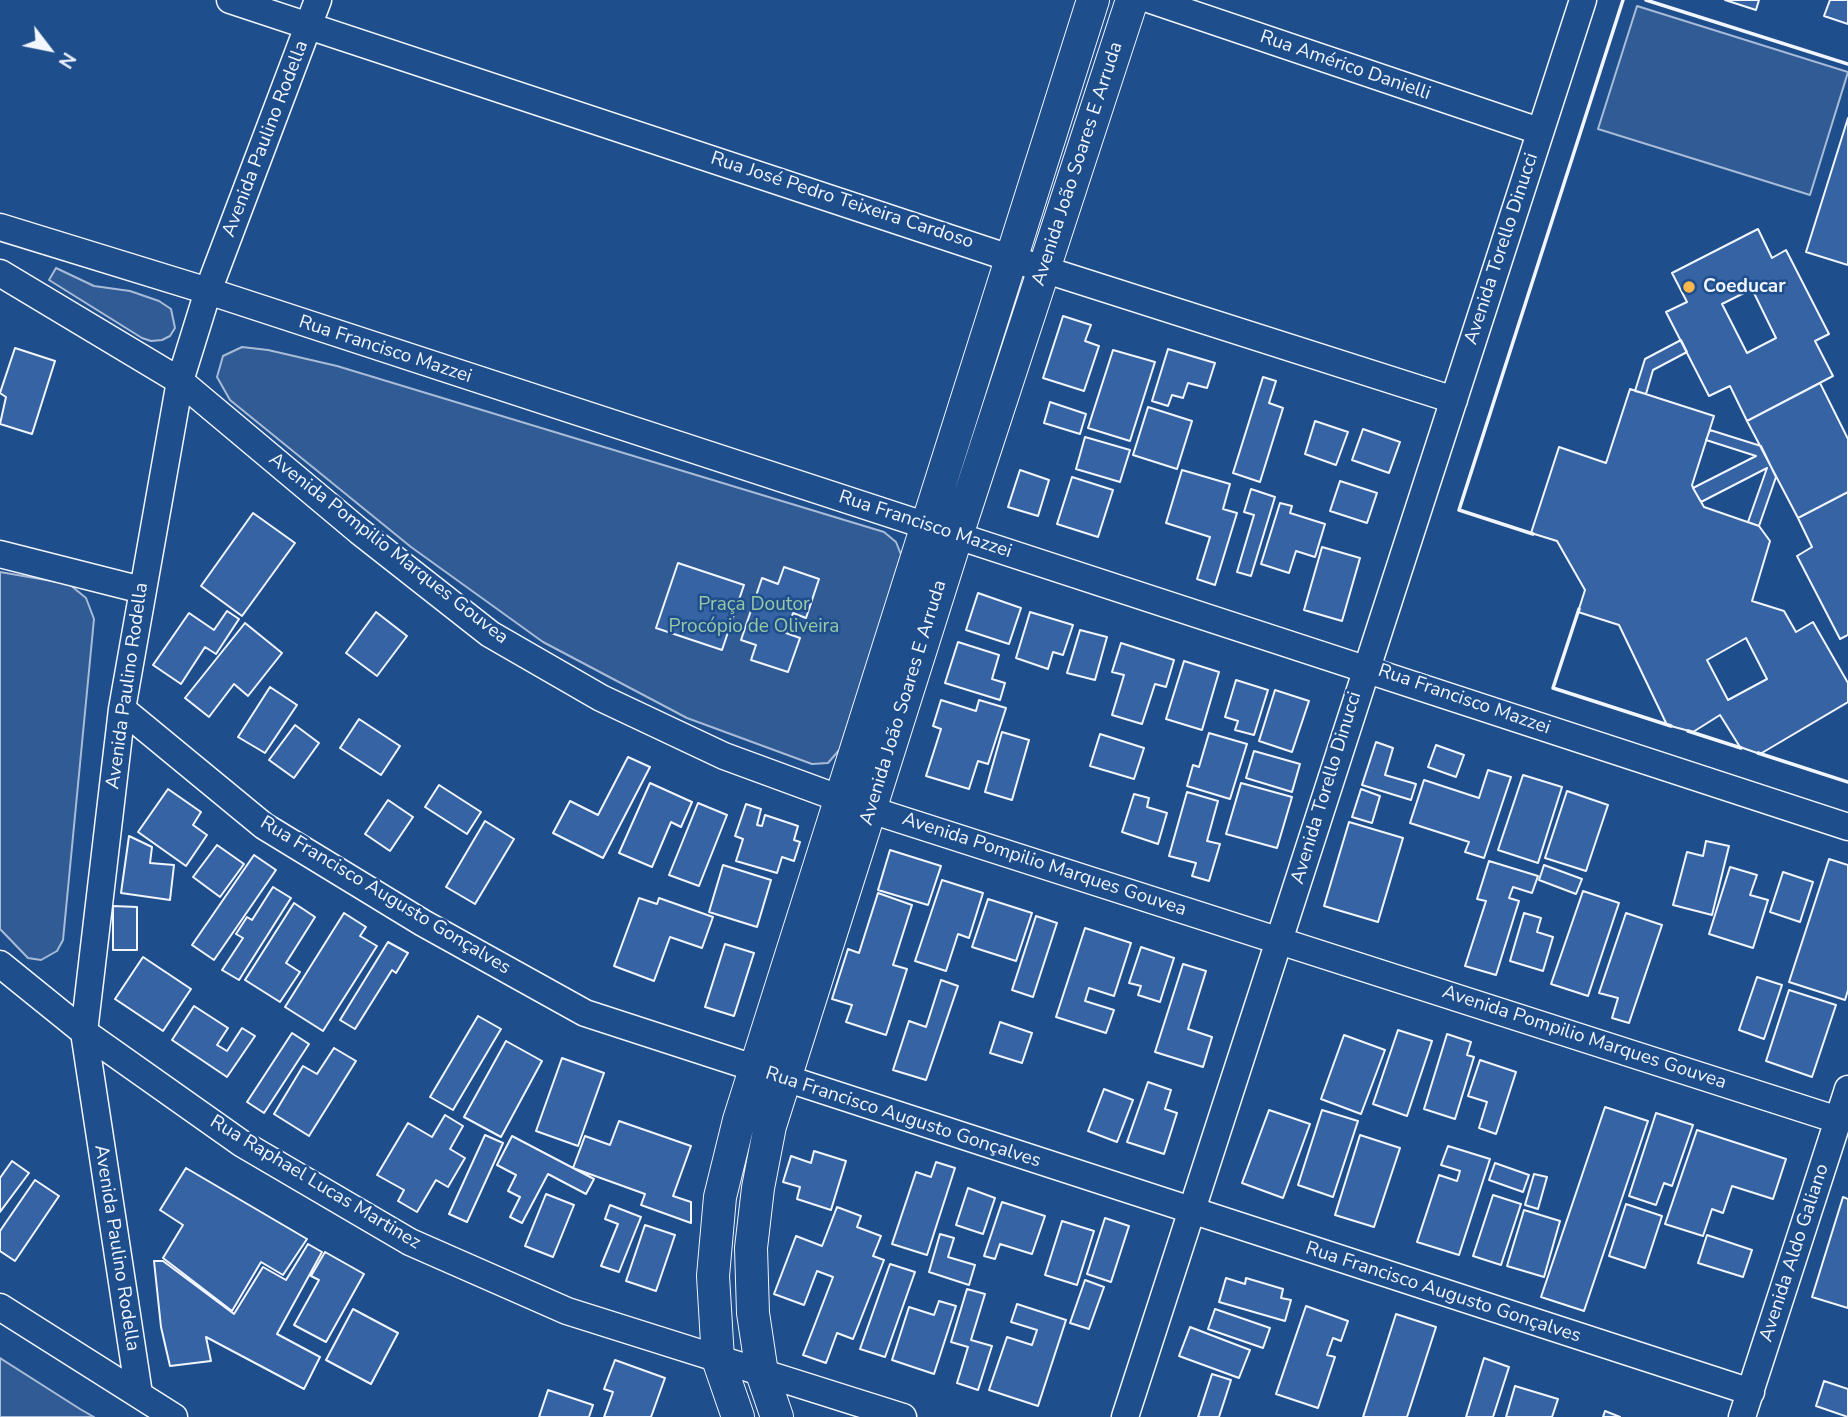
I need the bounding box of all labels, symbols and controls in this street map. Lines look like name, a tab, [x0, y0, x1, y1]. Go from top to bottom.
north arrow	[14, 14, 84, 84]
street label: Rua Américo Danielli	[1257, 26, 1433, 106]
street label: Avenida Paulino Rodella	[218, 38, 314, 240]
street label: Avenida João Soares E Arruda	[1028, 39, 1128, 289]
text: N	[52, 47, 82, 73]
street label: Rua José Pedro Teixeira Cardoso	[708, 148, 976, 254]
street label: Avenida Torello Dinucci	[1460, 150, 1544, 348]
place label: Coeducar	[1703, 276, 1786, 298]
marker: Coeducar	[1681, 279, 1697, 295]
street label: Rua Francisco Mazzei	[296, 311, 474, 389]
street label: Avenida Pompilio Marques Gouvea	[264, 448, 512, 650]
street label: Rua Francisco Mazzei	[836, 486, 1014, 564]
street label: Avenida João Soares E Arruda	[856, 578, 952, 828]
street label: Avenida Paulino Rodella	[102, 581, 154, 791]
park label: Praça Doutor Procópio de Oliveira	[669, 594, 839, 638]
street label: Rua Francisco Mazzei	[1375, 660, 1553, 740]
street label: Avenida Torello Dinucci	[1287, 689, 1367, 887]
street label: Avenida Pompilio Marques Gouvea	[899, 808, 1189, 922]
street label: Rua Francisco Augusto Gonçalves	[256, 812, 514, 980]
street label: Avenida Pompilio Marques Gouvea	[1439, 981, 1729, 1095]
street label: Rua Francisco Augusto Gonçalves	[762, 1063, 1044, 1173]
street label: Rua Raphael Lucas Martinez	[206, 1111, 424, 1255]
street label: Avenida Paulino Rodella	[88, 1143, 144, 1353]
street label: Avenida Aldo Galiano	[1755, 1161, 1835, 1345]
street label: Rua Francisco Augusto Gonçalves	[1302, 1238, 1584, 1348]

